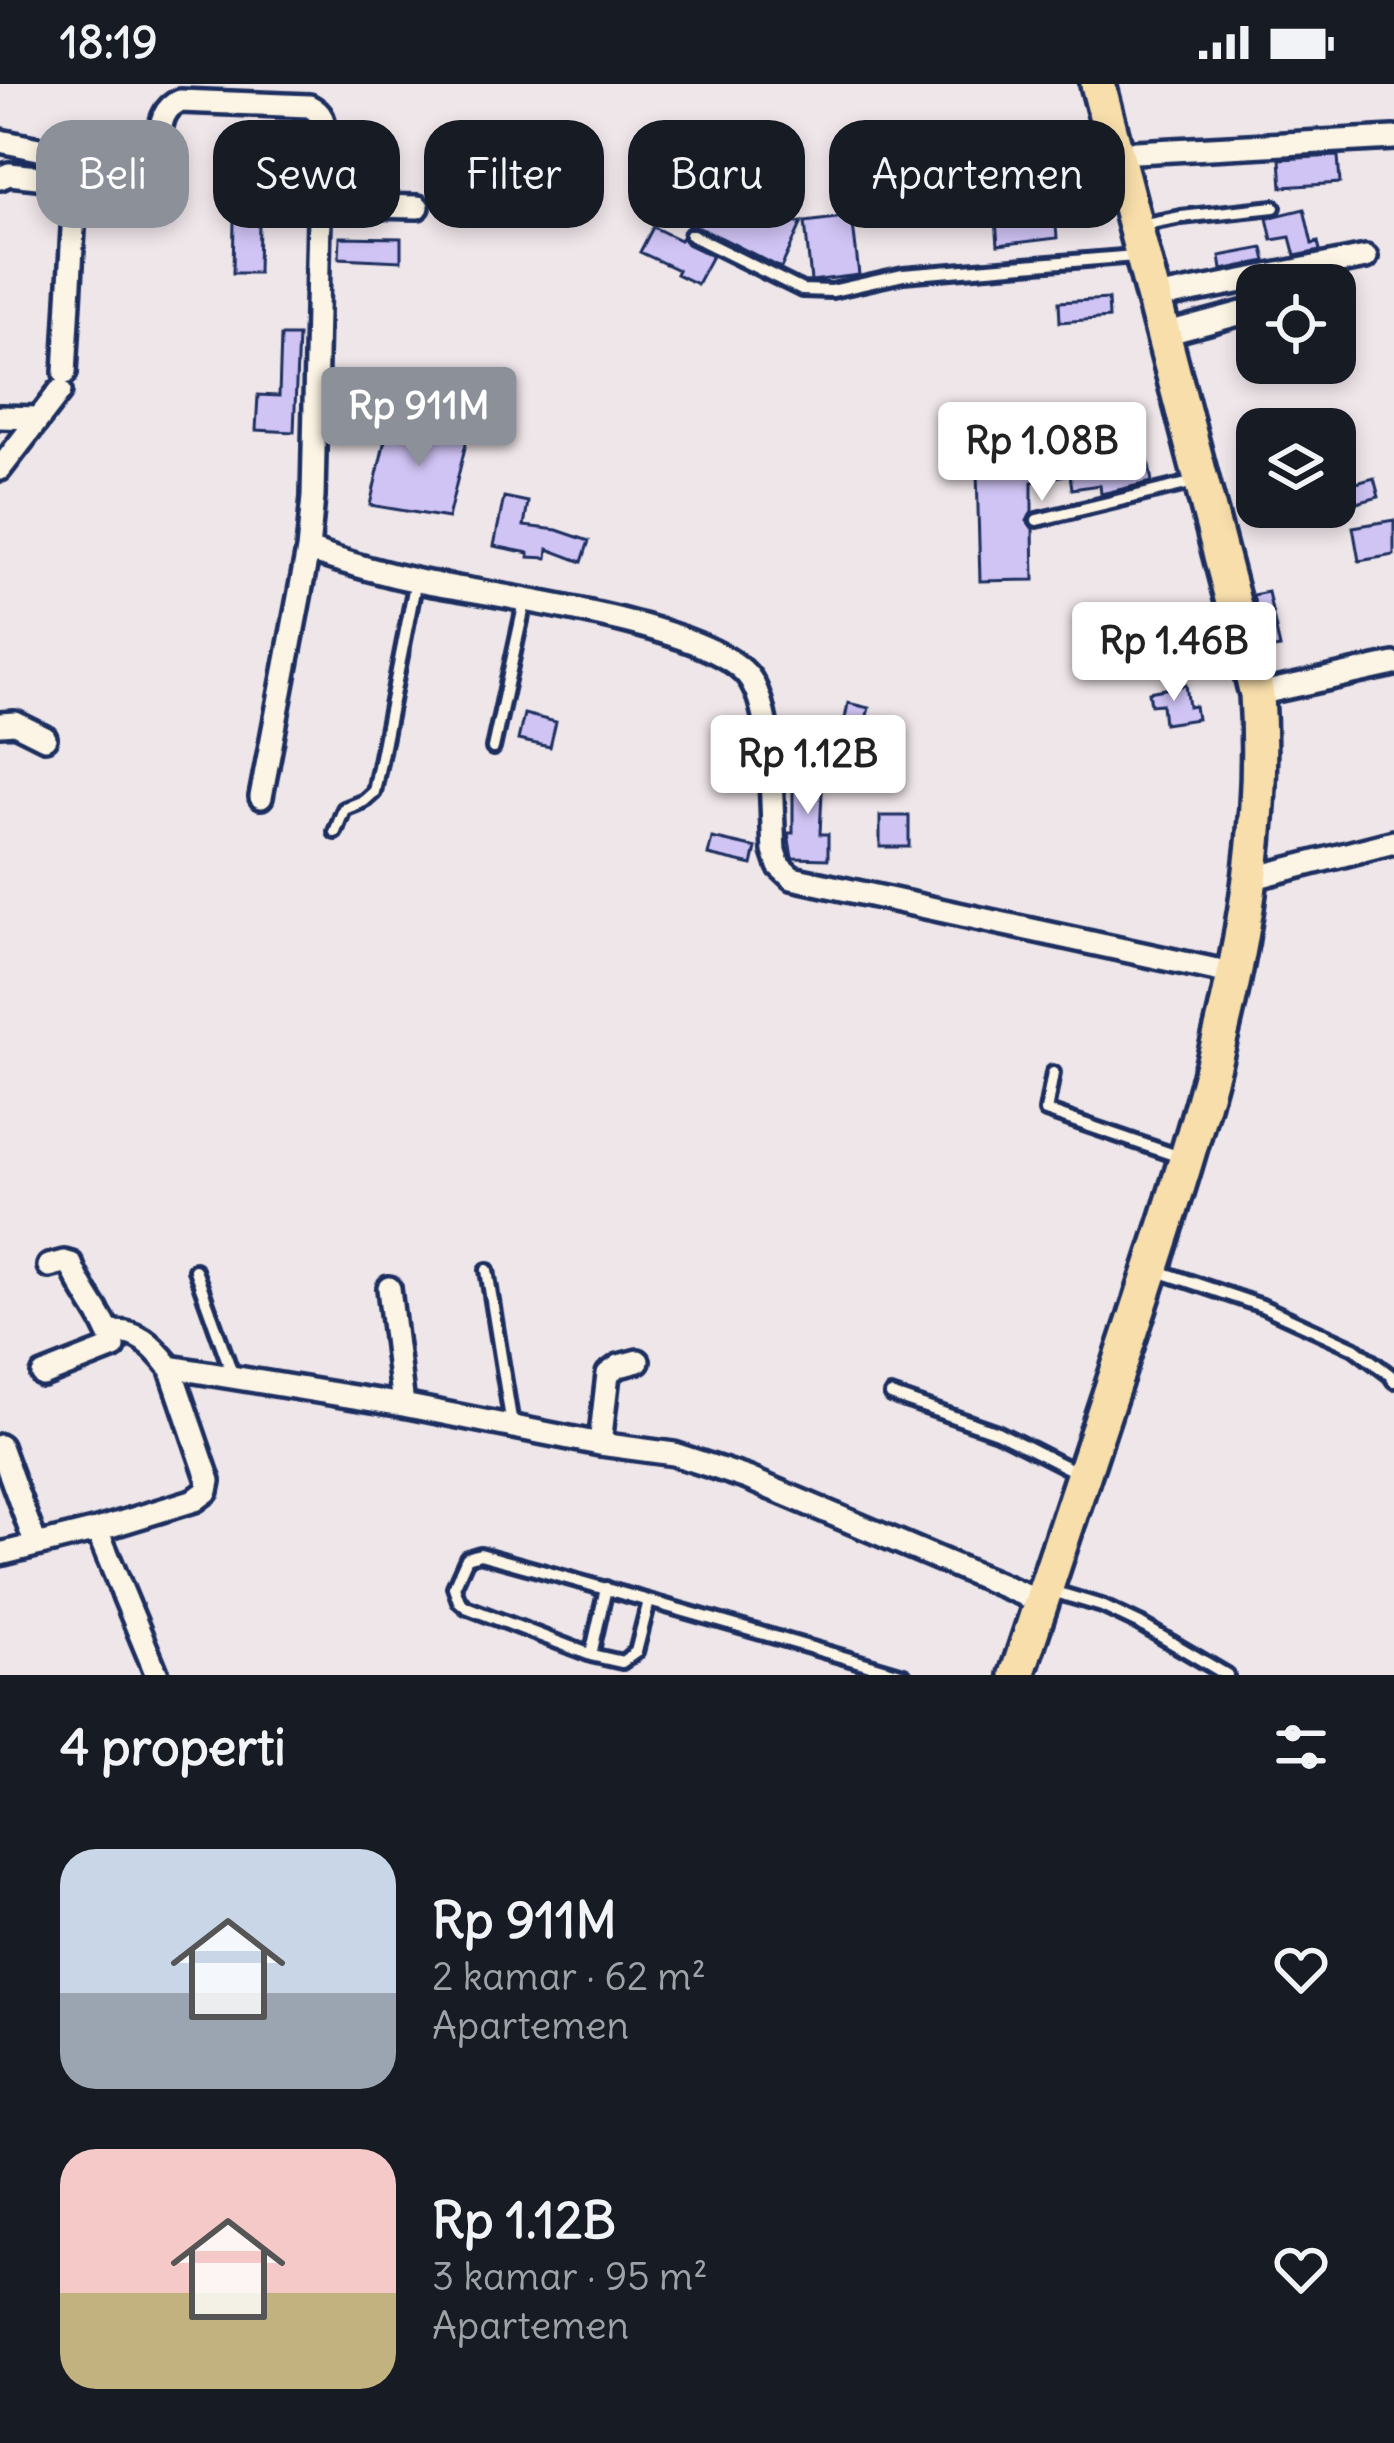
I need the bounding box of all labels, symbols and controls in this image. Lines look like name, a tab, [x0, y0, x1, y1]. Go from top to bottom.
text: 18:19	[60, 14, 158, 70]
chip: Beli	[36, 120, 189, 228]
chip: Sewa	[213, 120, 400, 228]
chip: Filter	[424, 120, 604, 228]
chip: Baru	[628, 120, 805, 228]
chip: Apartemen	[829, 120, 1125, 228]
map controls	[1236, 264, 1356, 528]
button: locate	[1236, 264, 1356, 384]
pin: Rp 911M	[308, 367, 530, 469]
text: Rp 911M	[348, 381, 490, 430]
pin: Rp 1.08B	[918, 402, 1166, 504]
button: layers	[1236, 408, 1356, 528]
text: Rp 1.08B	[965, 416, 1119, 465]
pin: Rp 1.46B	[1050, 602, 1298, 704]
text: Rp 1.46B	[1099, 616, 1249, 665]
pin: Rp 1.12B	[684, 715, 932, 817]
text: Rp 1.12B	[738, 729, 878, 778]
icon: filters	[1268, 1714, 1334, 1780]
text: 4 properti	[60, 1715, 286, 1779]
text: Rp 911M	[432, 1888, 617, 1952]
icon: home	[156, 1897, 300, 2041]
icon: heart	[1268, 1936, 1334, 2002]
text: 2 kamar · 62 m²	[432, 1952, 706, 2001]
text: Apartemen	[432, 2001, 629, 2050]
text: Rp 1.12B	[432, 2188, 616, 2252]
icon: home	[156, 2197, 300, 2341]
icon: heart	[1268, 2236, 1334, 2302]
text: 3 kamar · 95 m²	[432, 2252, 708, 2301]
text: Apartemen	[432, 2301, 629, 2350]

